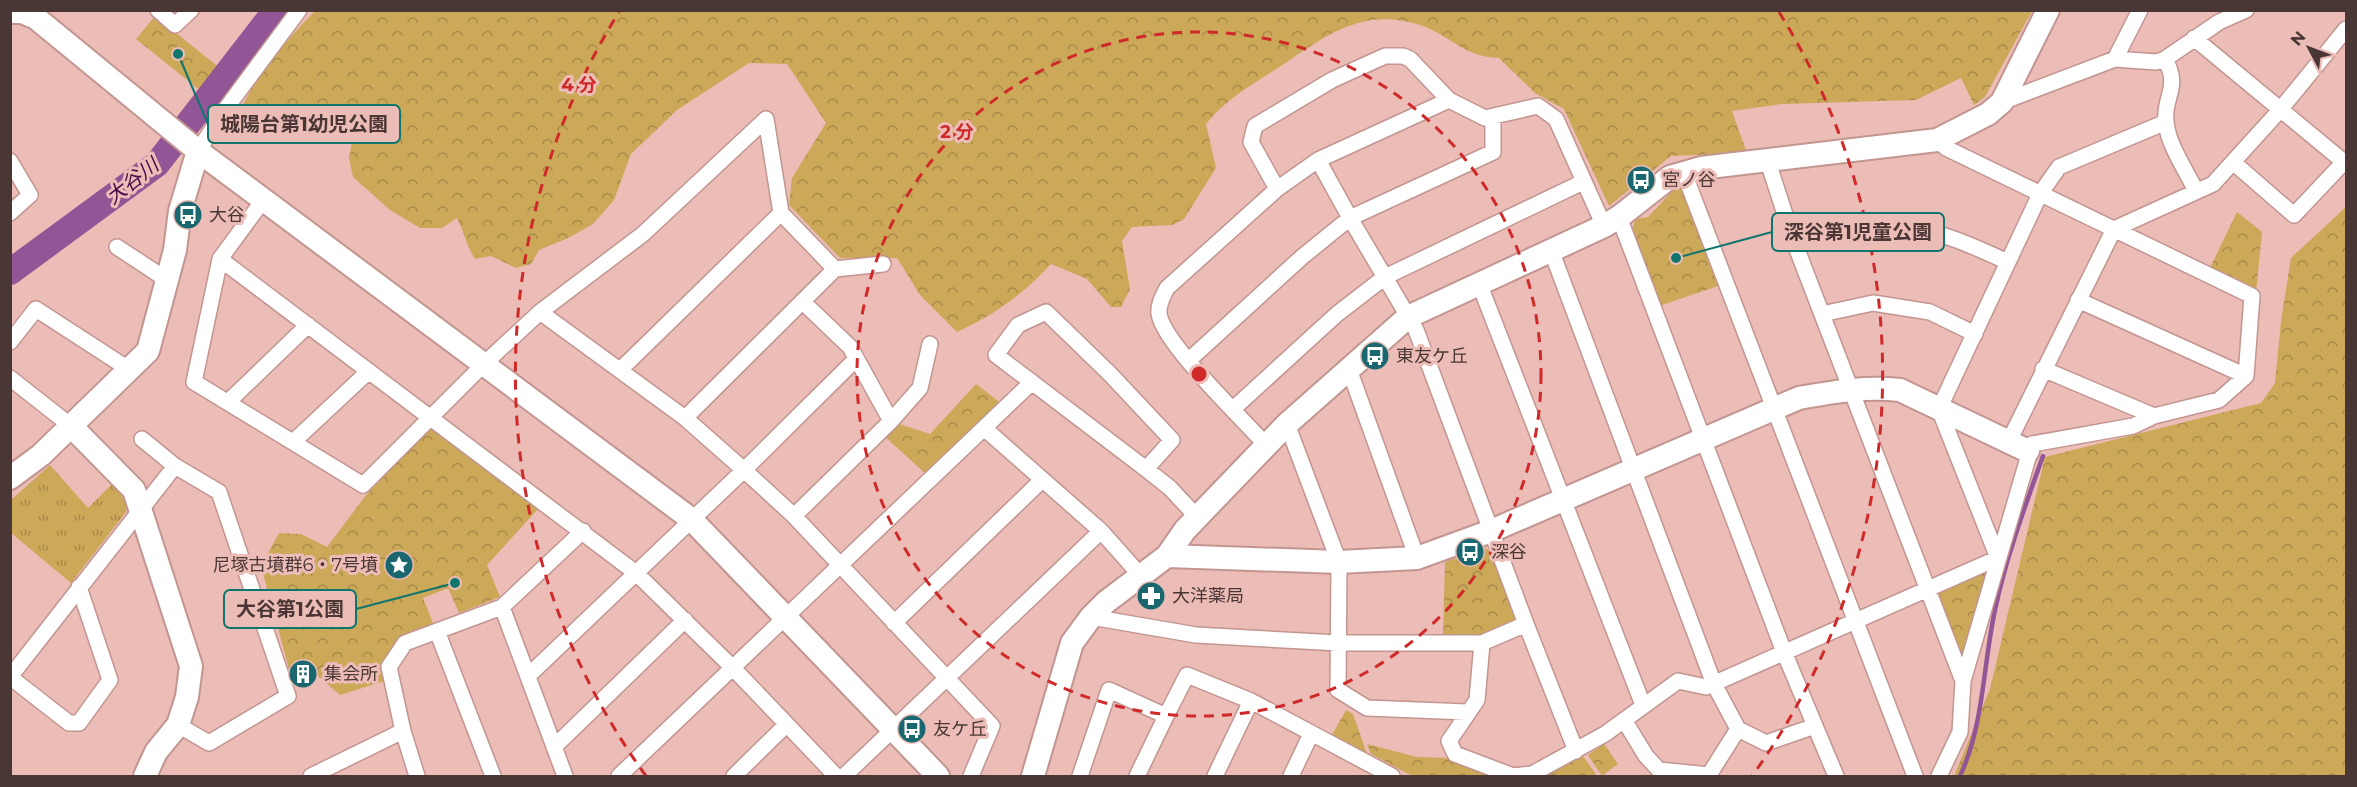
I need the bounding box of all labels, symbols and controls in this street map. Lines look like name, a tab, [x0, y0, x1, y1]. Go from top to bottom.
north arrow	[2279, 18, 2339, 78]
text: N	[2287, 27, 2309, 50]
text: 4 分	[561, 74, 597, 96]
callout: 城陽台第1幼児公園	[208, 105, 400, 143]
text: 城陽台第1幼児公園	[220, 112, 388, 136]
text: 2 分	[940, 121, 974, 143]
water label: 大谷川	[101, 152, 165, 209]
bus stop icon: 宮ノ谷	[1625, 164, 1657, 196]
place label: 宮ノ谷	[1662, 169, 1716, 191]
bus stop icon: 大谷	[172, 199, 204, 231]
place label: 大谷	[209, 204, 245, 226]
callout: 深谷第1児童公園	[1772, 213, 1944, 251]
text: 深谷第1児童公園	[1784, 220, 1932, 244]
bus stop icon: 東友ケ丘	[1359, 340, 1391, 372]
place label: 東友ケ丘	[1396, 345, 1468, 367]
centre of rings	[1189, 364, 1209, 384]
bus stop icon: 深谷	[1454, 536, 1486, 568]
place label: 深谷	[1491, 541, 1527, 563]
place icon: 尼塚古墳群6・7号墳	[383, 549, 415, 581]
place label: 尼塚古墳群6・7号墳	[212, 554, 378, 576]
pharmacy icon: 大洋薬局	[1135, 580, 1167, 612]
place label: 大洋薬局	[1172, 585, 1244, 607]
callout: 大谷第1公園	[224, 590, 356, 628]
text: 大谷第1公園	[236, 597, 344, 621]
building icon: 集会所	[287, 658, 319, 690]
place label: 集会所	[324, 663, 378, 685]
bus stop icon: 友ケ丘	[896, 713, 928, 745]
place label: 友ケ丘	[933, 718, 987, 740]

